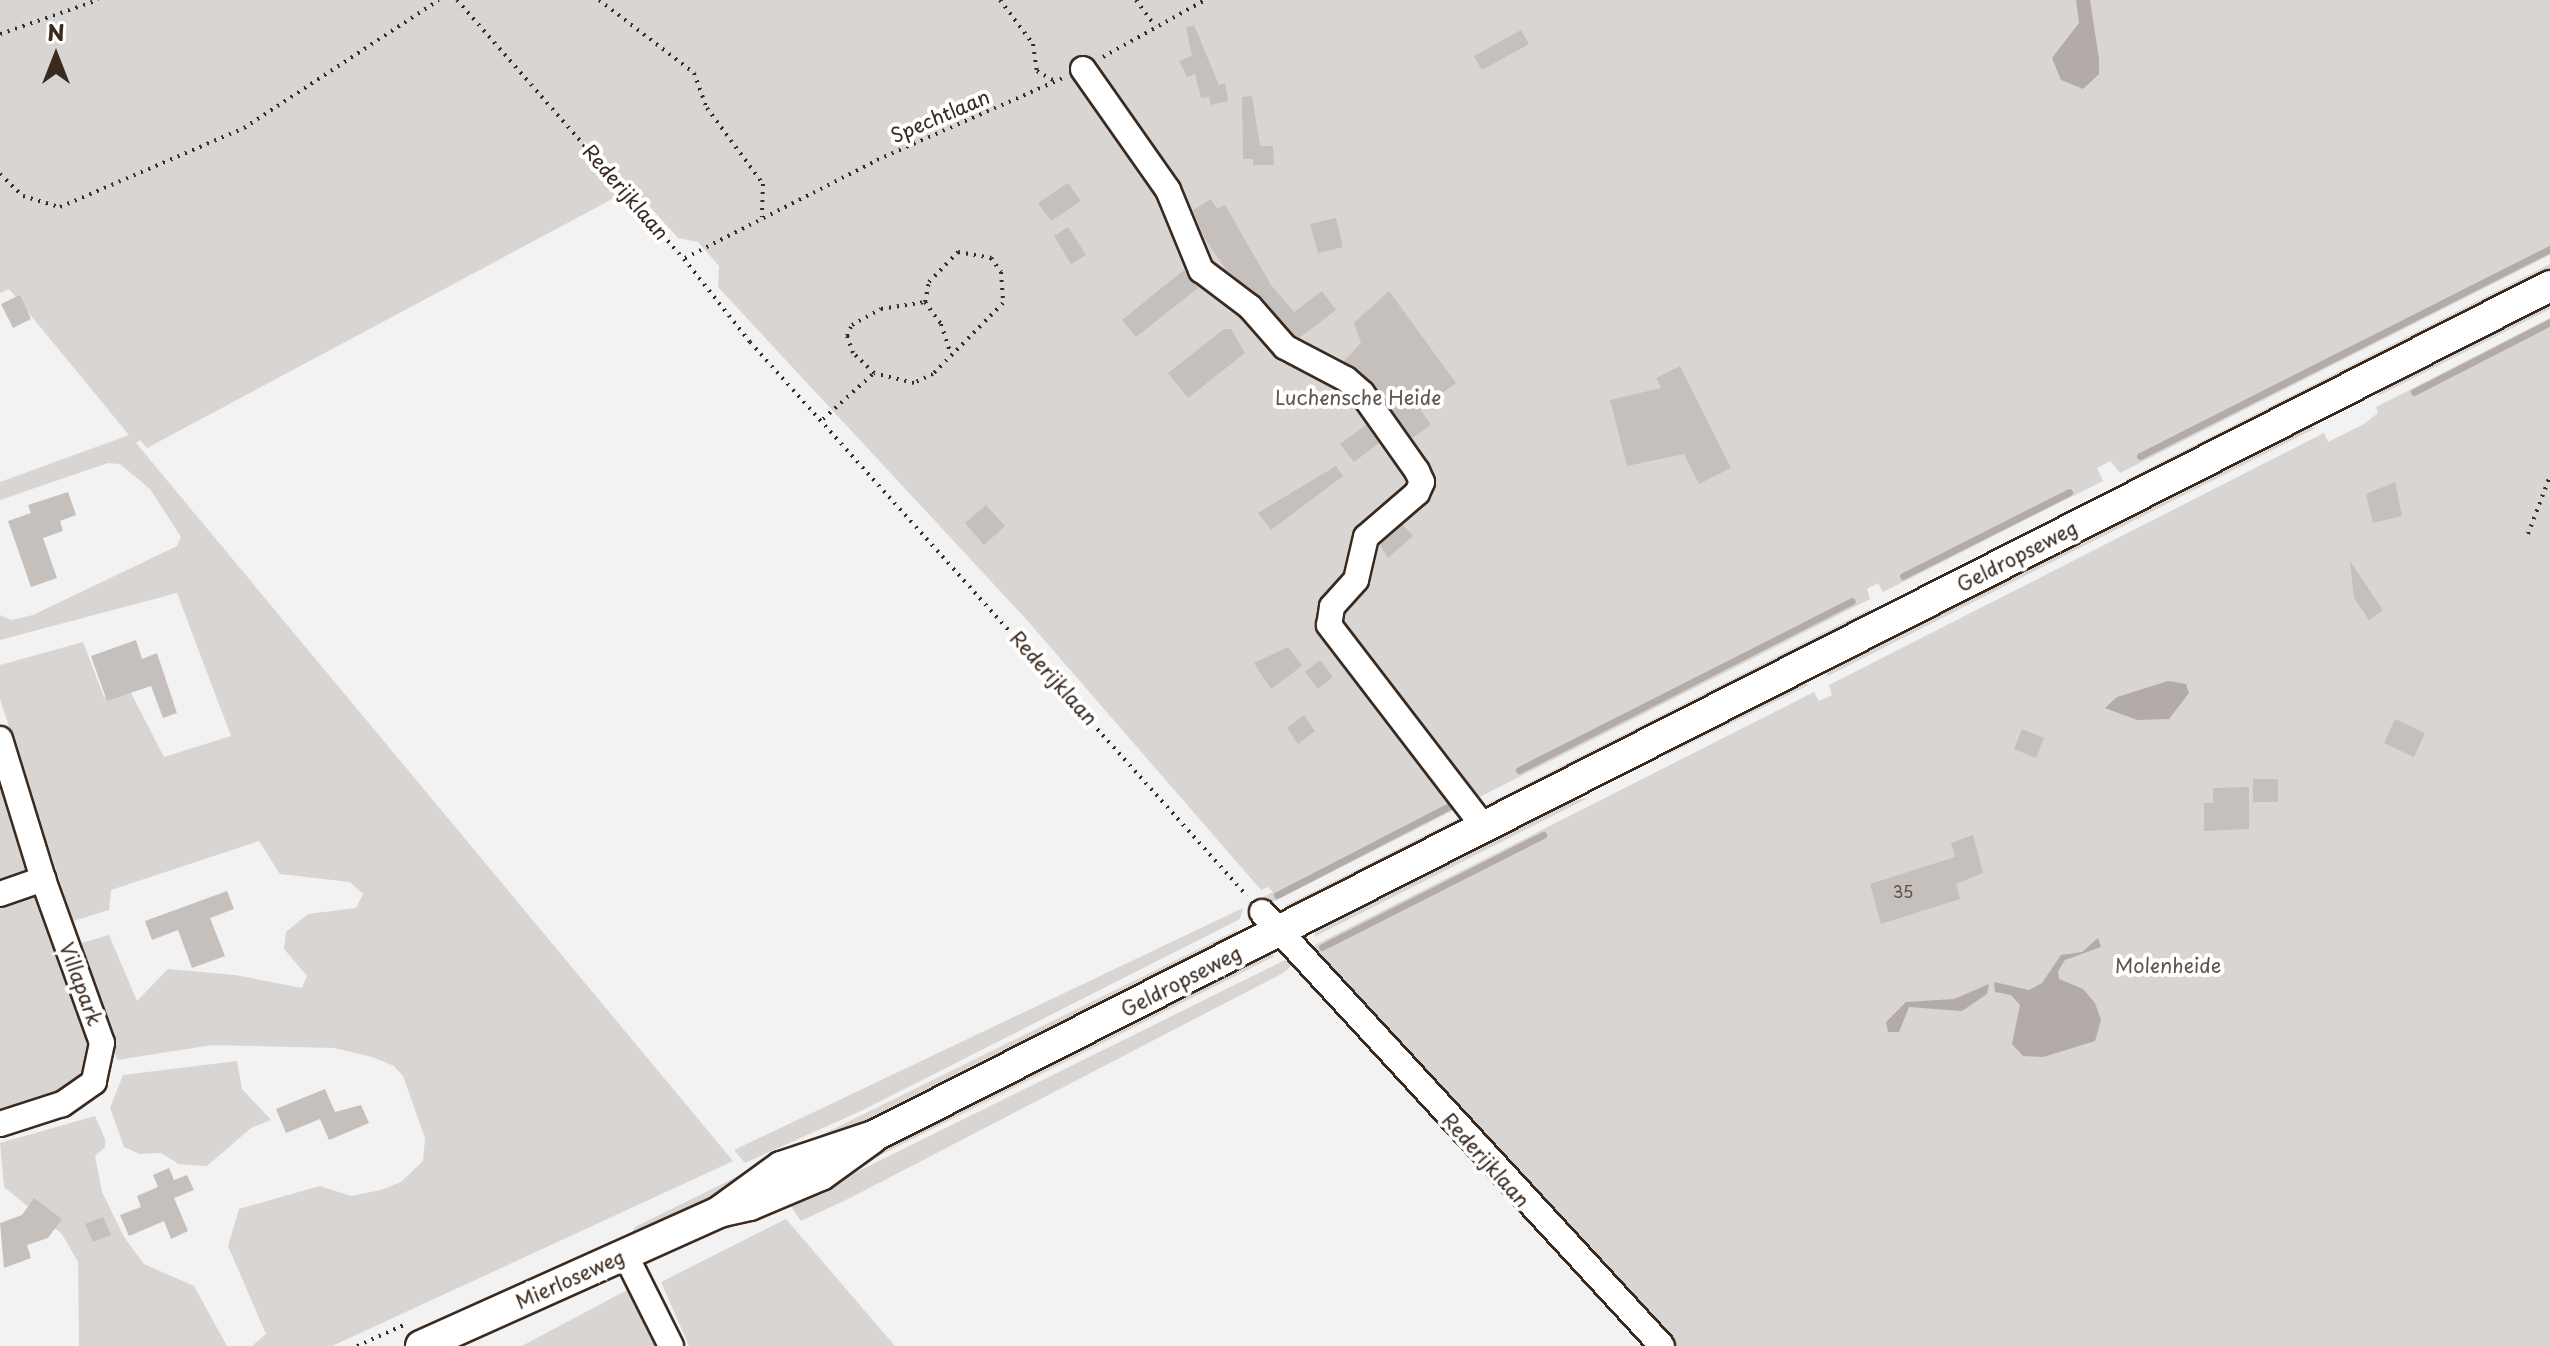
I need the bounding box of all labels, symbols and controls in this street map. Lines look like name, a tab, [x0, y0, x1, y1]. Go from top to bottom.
text: N	[47, 15, 65, 48]
north arrow	[16, 16, 96, 96]
street label: Spechtlaan	[887, 84, 993, 148]
street label: Rederijklaan	[578, 139, 674, 245]
park label: Luchensche Heide	[1274, 385, 1442, 409]
street label: Geldropseweg	[1953, 515, 2081, 597]
street label: Rederijklaan	[1005, 626, 1103, 730]
house number: 35	[1893, 881, 1913, 901]
street label: Villapark	[55, 939, 107, 1029]
street label: Geldropseweg	[1117, 940, 1245, 1022]
park label: Molenheide	[2115, 953, 2221, 977]
street label: Rederijklaan	[1437, 1108, 1535, 1212]
street label: Mierloseweg	[512, 1244, 628, 1314]

